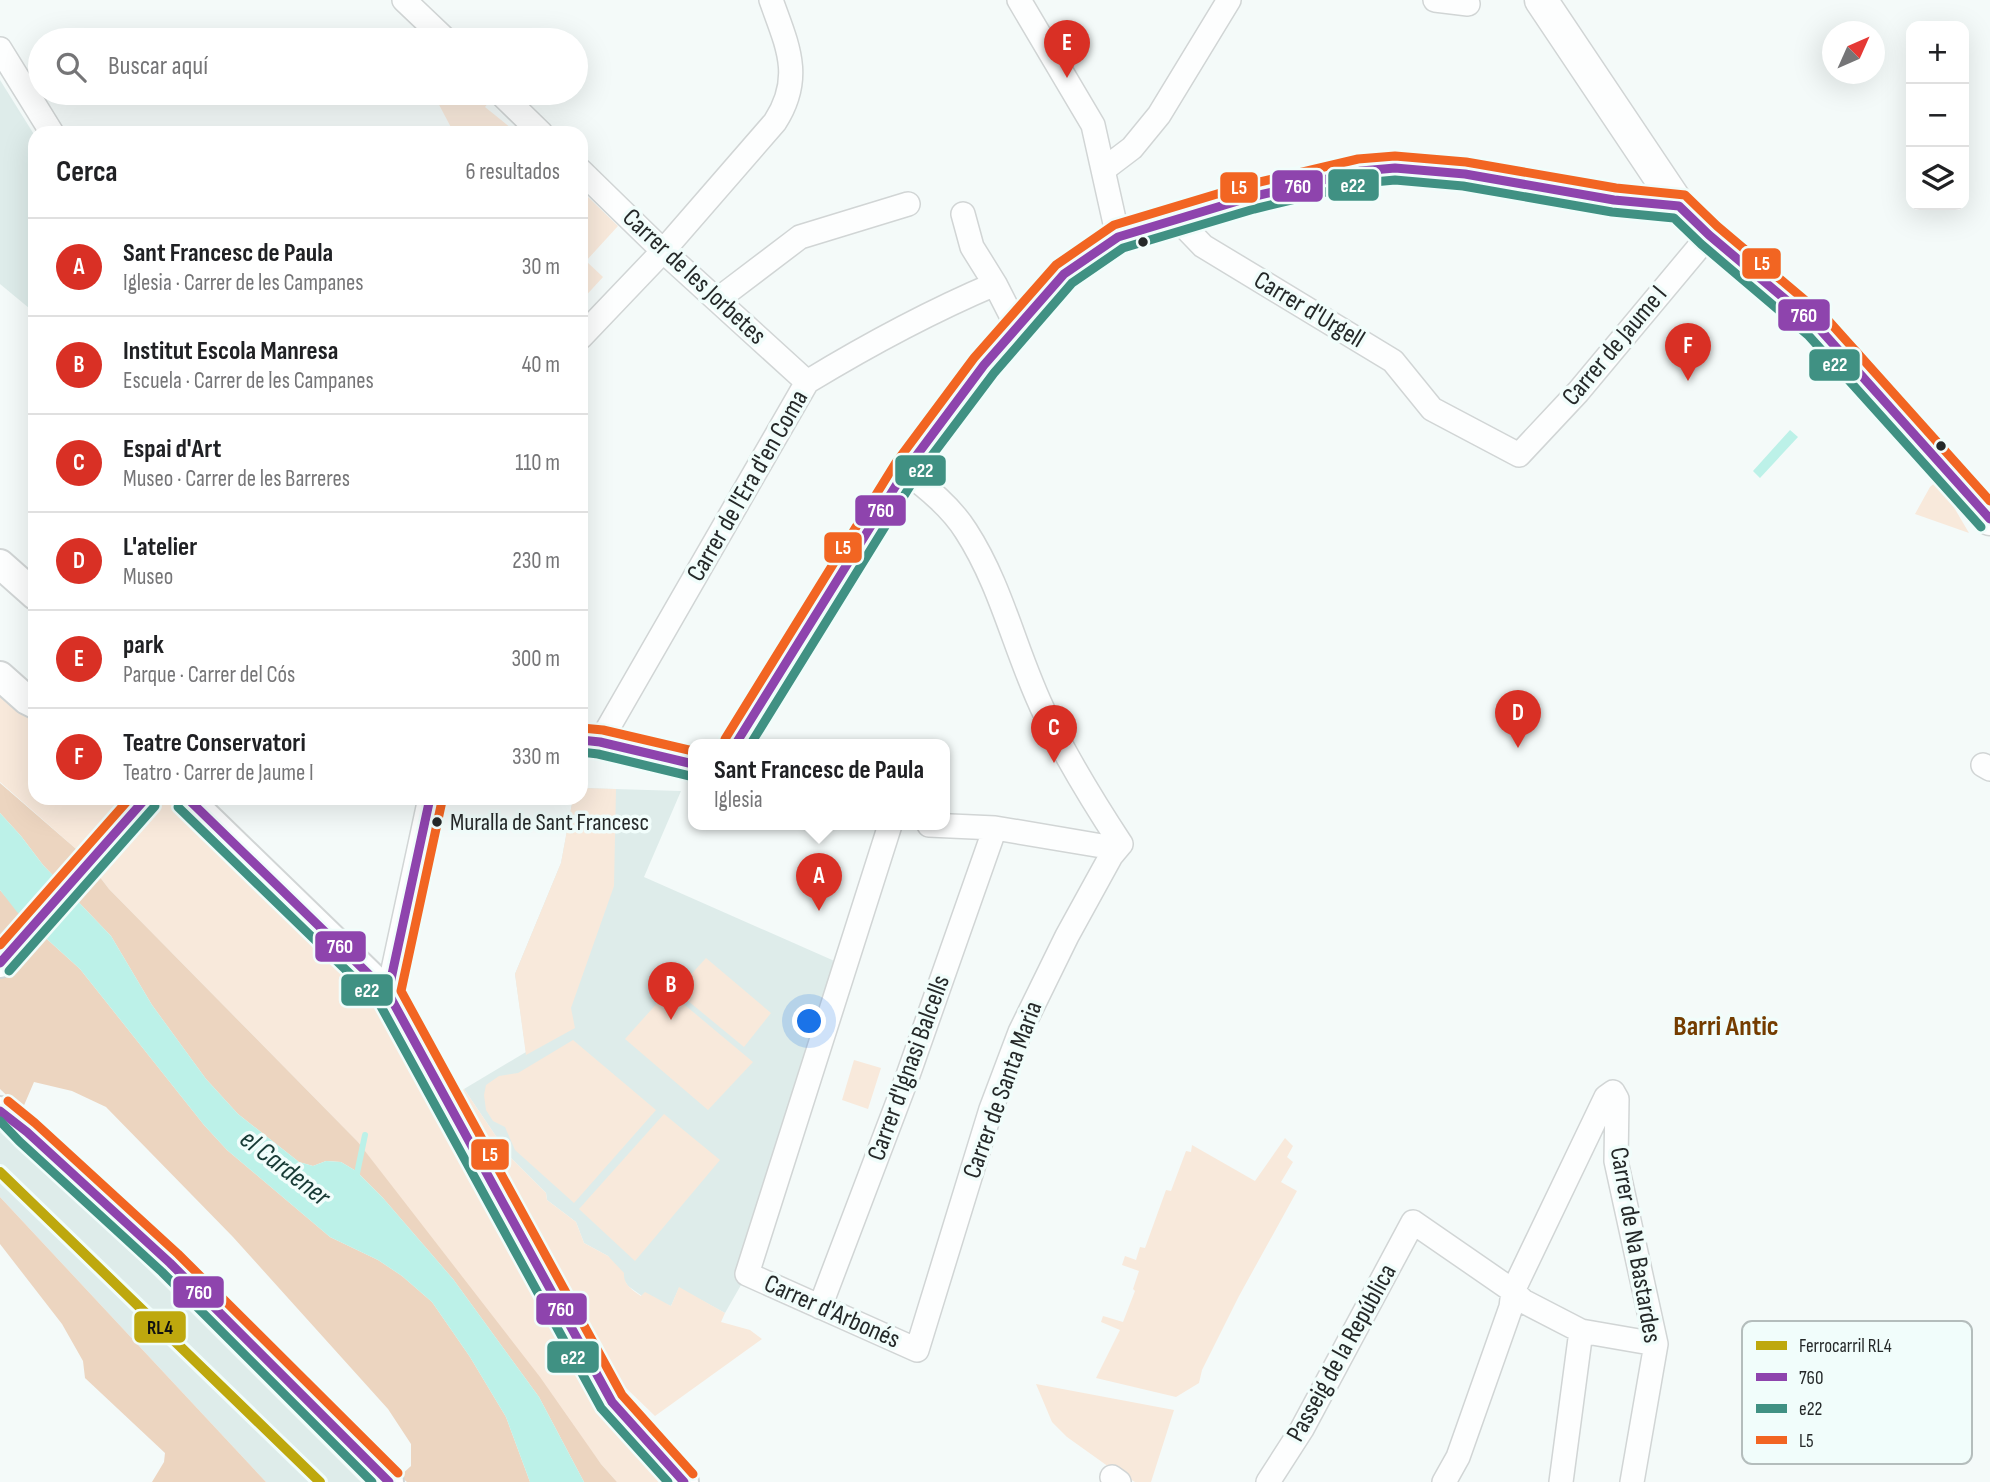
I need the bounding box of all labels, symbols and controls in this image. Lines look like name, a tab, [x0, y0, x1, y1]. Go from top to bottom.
pin: E	[1044, 20, 1090, 78]
north arrow	[1822, 21, 1885, 84]
map controls	[1906, 21, 1969, 210]
button: +	[1906, 21, 1969, 84]
search box	[28, 28, 588, 105]
icon: search	[52, 48, 90, 86]
text: Buscar aquí	[108, 51, 208, 82]
button: −	[1906, 84, 1969, 147]
button: layers	[1906, 147, 1969, 210]
text: Cerca	[56, 154, 118, 190]
text: 6 resultados	[465, 158, 560, 186]
line badge: e22	[1327, 168, 1380, 202]
line badge: 760	[1271, 169, 1324, 203]
line badge: L5	[1219, 171, 1259, 204]
text: e22	[1341, 175, 1365, 198]
text: 760	[1285, 176, 1311, 199]
text: L5	[1231, 177, 1247, 200]
street label: Carrer de les Jorbetes	[616, 203, 772, 351]
unlabelled marker	[1136, 235, 1150, 249]
text: Sant Francesc de Paula	[123, 238, 333, 269]
line badge: L5	[1741, 247, 1782, 280]
text: A	[74, 253, 84, 281]
text: 30 m	[522, 253, 560, 281]
text: L5	[1754, 253, 1770, 276]
street label: Carrer d'Urgell	[1248, 265, 1370, 355]
text: Iglesia · Carrer de les Campanes	[123, 269, 364, 297]
street label: Carrer de Jaume I	[1556, 280, 1674, 412]
line badge: 760	[1777, 298, 1831, 332]
text: 760	[1791, 305, 1817, 328]
pin: F	[1665, 323, 1711, 381]
text: Institut Escola Manresa	[123, 336, 338, 367]
line badge: e22	[1808, 348, 1861, 382]
text: B	[74, 351, 84, 379]
text: 40 m	[522, 351, 560, 379]
text: e22	[1823, 354, 1847, 377]
text: Escuela · Carrer de les Campanes	[123, 367, 374, 395]
street label: Carrer de l'Era d'en Coma	[681, 385, 815, 587]
text: Espai d'Art	[123, 434, 221, 465]
unlabelled marker	[1934, 439, 1948, 453]
text: C	[73, 449, 85, 477]
text: 110 m	[515, 449, 560, 477]
line badge: e22	[894, 454, 947, 487]
text: e22	[909, 460, 933, 483]
text: Museo · Carrer de les Barreres	[123, 465, 350, 493]
line badge: 760	[854, 494, 907, 527]
text: 760	[868, 500, 894, 523]
line badge: L5	[823, 531, 863, 564]
text: L'atelier	[123, 532, 197, 563]
text: L5	[835, 537, 851, 560]
text: D	[73, 547, 85, 575]
text: 230 m	[512, 547, 560, 575]
text: Museo	[123, 563, 173, 591]
text: park	[123, 630, 164, 661]
text: E	[74, 645, 84, 673]
text: 300 m	[511, 645, 560, 673]
text: Parque · Carrer del Cós	[123, 661, 295, 689]
pin: D	[1495, 690, 1541, 748]
pin: C	[1031, 705, 1077, 763]
text: Teatre Conservatori	[123, 728, 306, 759]
popup	[688, 739, 950, 830]
text: F	[74, 743, 84, 771]
text: 330 m	[512, 743, 560, 771]
text: Sant Francesc de Paula	[714, 755, 924, 786]
text: Teatro · Carrer de Jaume I	[123, 759, 314, 787]
text: Iglesia	[714, 786, 763, 814]
place label: Muralla de Sant Francesc	[450, 808, 649, 837]
marker: Muralla de Sant Francesc	[430, 815, 444, 829]
pin: A	[796, 853, 842, 911]
line badge: 760	[314, 930, 367, 963]
text: 760	[327, 936, 353, 959]
pin: B	[648, 962, 694, 1020]
street label: Carrer d'Ignasi Balcells	[861, 971, 957, 1165]
line badge: e22	[340, 973, 394, 1007]
text: e22	[355, 980, 379, 1003]
street label: Carrer de Santa Maria	[957, 997, 1049, 1183]
your location	[792, 1004, 826, 1038]
district label: Barri Antic	[1673, 1010, 1779, 1043]
water label: el Cardener	[233, 1123, 337, 1214]
line badge: L5	[470, 1138, 510, 1171]
text: L5	[482, 1144, 498, 1167]
street label: Carrer de Na Bastardes	[1603, 1145, 1667, 1345]
street label: Passeig de la República	[1280, 1259, 1404, 1447]
street label: Carrer d'Arbonés	[759, 1268, 905, 1356]
line badge: 760	[172, 1275, 225, 1309]
text: 760	[186, 1282, 212, 1305]
line badge: 760	[535, 1292, 588, 1326]
text: 760	[548, 1299, 574, 1322]
line badge: RL4	[133, 1310, 187, 1344]
text: RL4	[147, 1317, 173, 1340]
legend	[1742, 1321, 1972, 1464]
text: Ferrocarril RL4	[1799, 1335, 1892, 1358]
line badge: e22	[546, 1340, 600, 1374]
text: e22	[561, 1347, 585, 1370]
text: 760	[1799, 1367, 1823, 1390]
text: e22	[1799, 1398, 1822, 1421]
text: L5	[1799, 1430, 1814, 1453]

